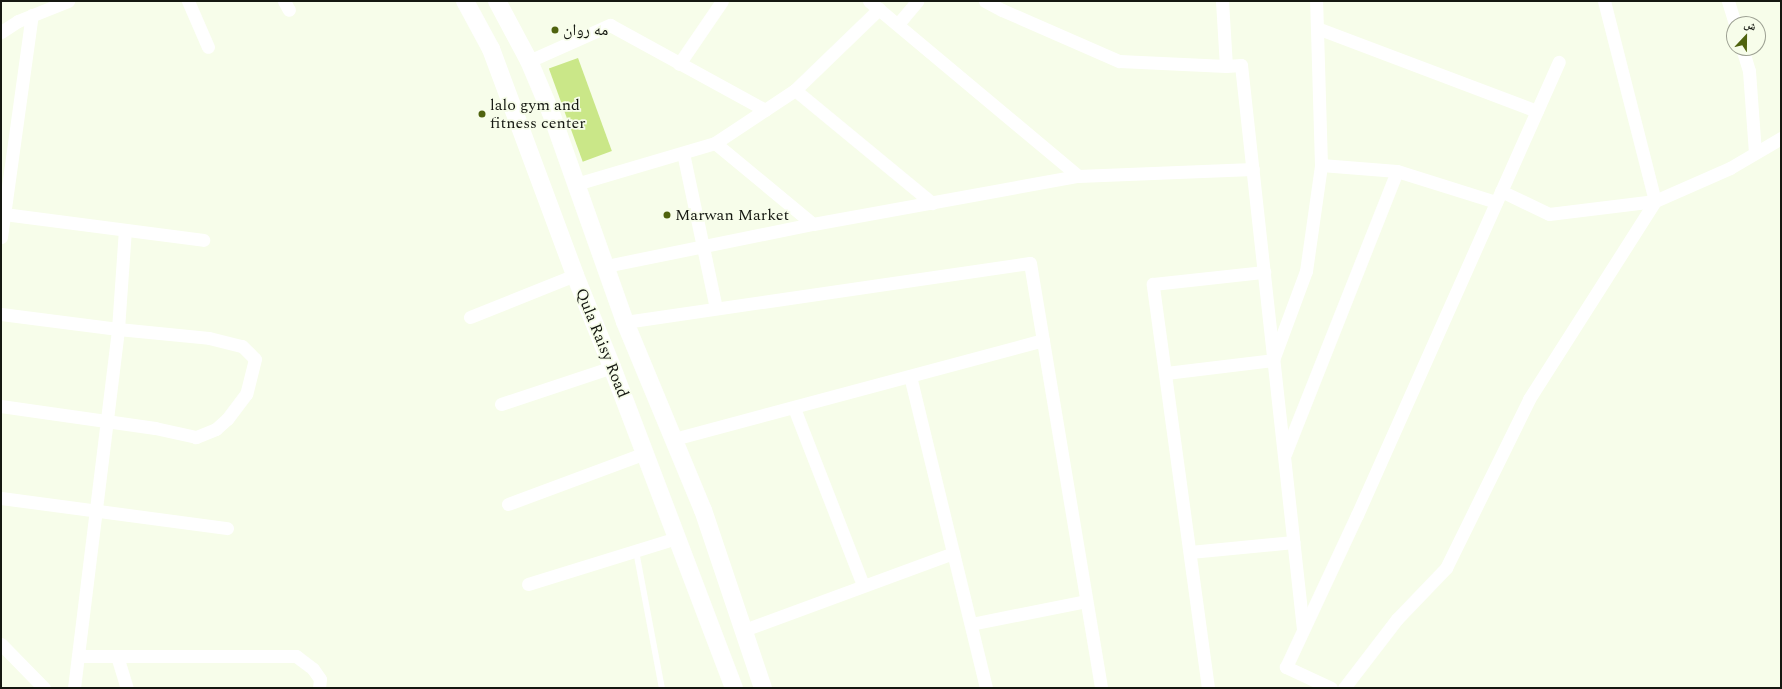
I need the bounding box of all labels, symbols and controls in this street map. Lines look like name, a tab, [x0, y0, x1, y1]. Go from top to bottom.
text: ش	[1742, 15, 1759, 35]
north arrow	[1726, 16, 1766, 56]
place label: مه روان	[563, 20, 608, 40]
marker: مه روان	[550, 25, 560, 35]
place label: lalo gym and fitness center	[490, 95, 586, 133]
marker: lalo gym and fitness center	[477, 109, 487, 119]
place label: Marwan Market	[675, 205, 789, 225]
marker: Marwan Market	[662, 210, 672, 220]
street label: Qula Raisy Road	[571, 285, 633, 401]

